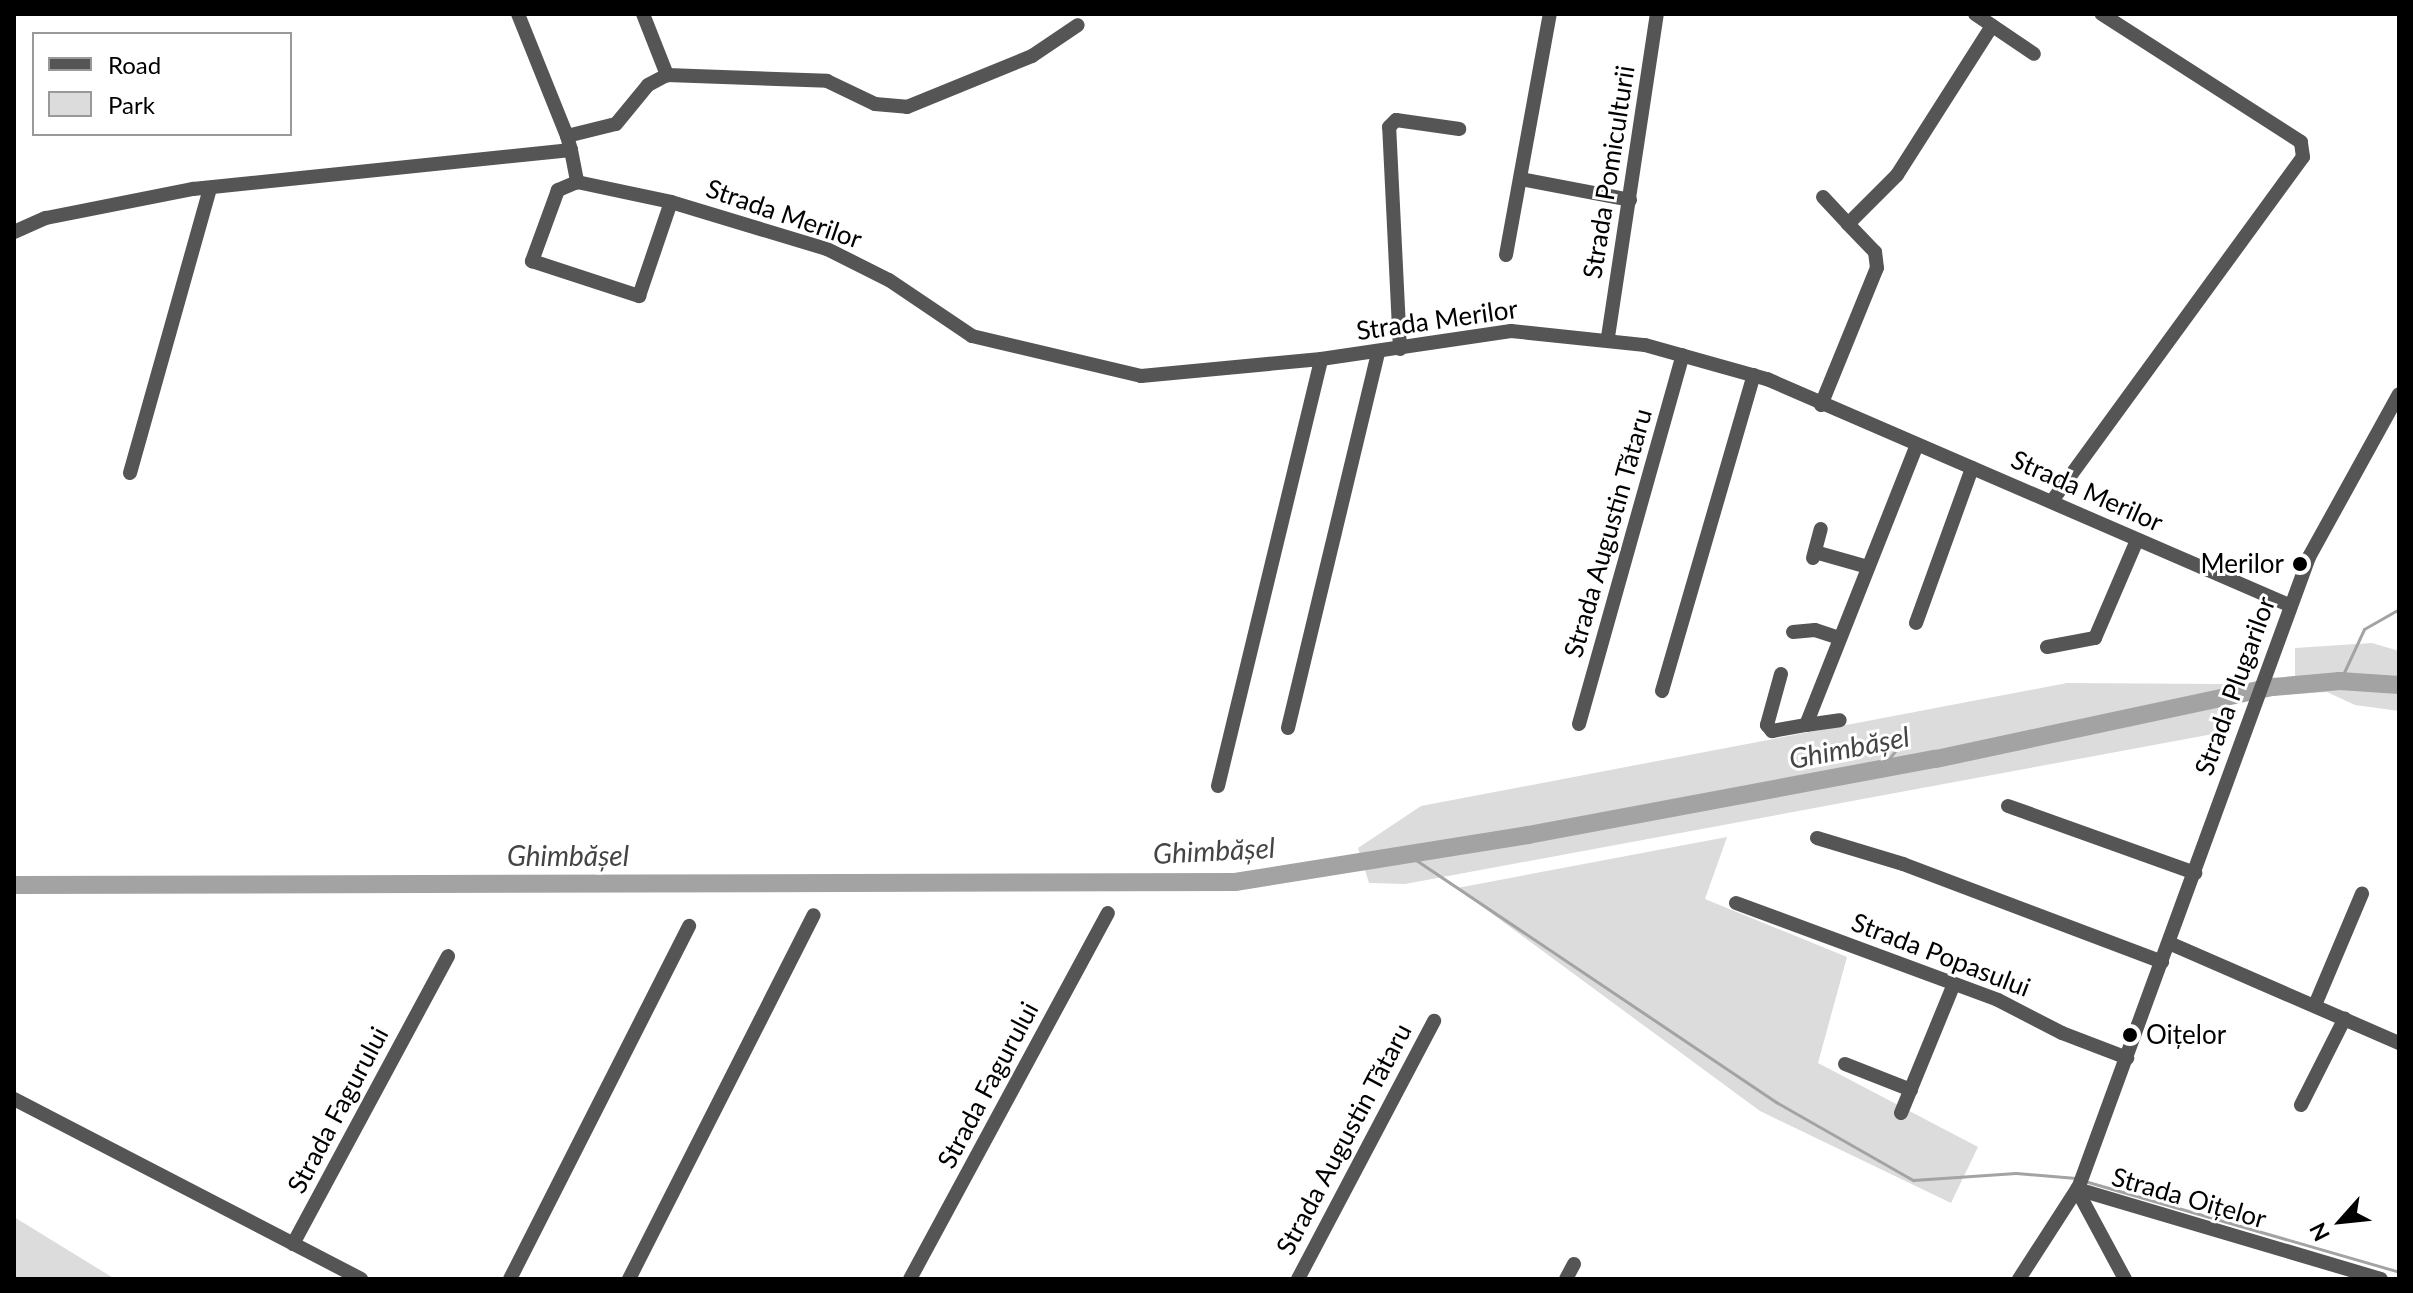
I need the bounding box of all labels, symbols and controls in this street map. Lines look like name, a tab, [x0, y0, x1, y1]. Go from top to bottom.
legend	[32, 32, 292, 136]
text: Road	[108, 50, 161, 79]
street label: Strada Pomiculturii	[1577, 63, 1641, 281]
text: Park	[108, 90, 155, 119]
street label: Strada Merilor	[702, 173, 866, 255]
street label: Strada Merilor	[1354, 293, 1520, 347]
street label: Strada Augustin Tătaru	[1557, 404, 1659, 662]
street label: Strada Merilor	[2006, 444, 2168, 538]
place label: Merilor	[2200, 548, 2284, 580]
marker: Merilor	[2291, 555, 2309, 573]
street label: Strada Plugarilor	[2188, 592, 2282, 780]
water label: Ghimbășel	[1786, 719, 1912, 775]
water label: Ghimbășel	[1152, 830, 1276, 870]
water label: Ghimbășel	[507, 838, 629, 872]
street label: Strada Popasului	[1847, 907, 2035, 1003]
street label: Strada Fagurului	[931, 997, 1045, 1173]
street label: Strada Augustin Tătaru	[1269, 1017, 1419, 1261]
place label: Oițelor	[2146, 1019, 2226, 1051]
street label: Strada Fagurului	[281, 1022, 395, 1198]
marker: Oițelor	[2121, 1026, 2139, 1044]
street label: Strada Oițelor	[2108, 1161, 2270, 1235]
north arrow	[2301, 1181, 2381, 1261]
text: N	[2303, 1218, 2335, 1246]

